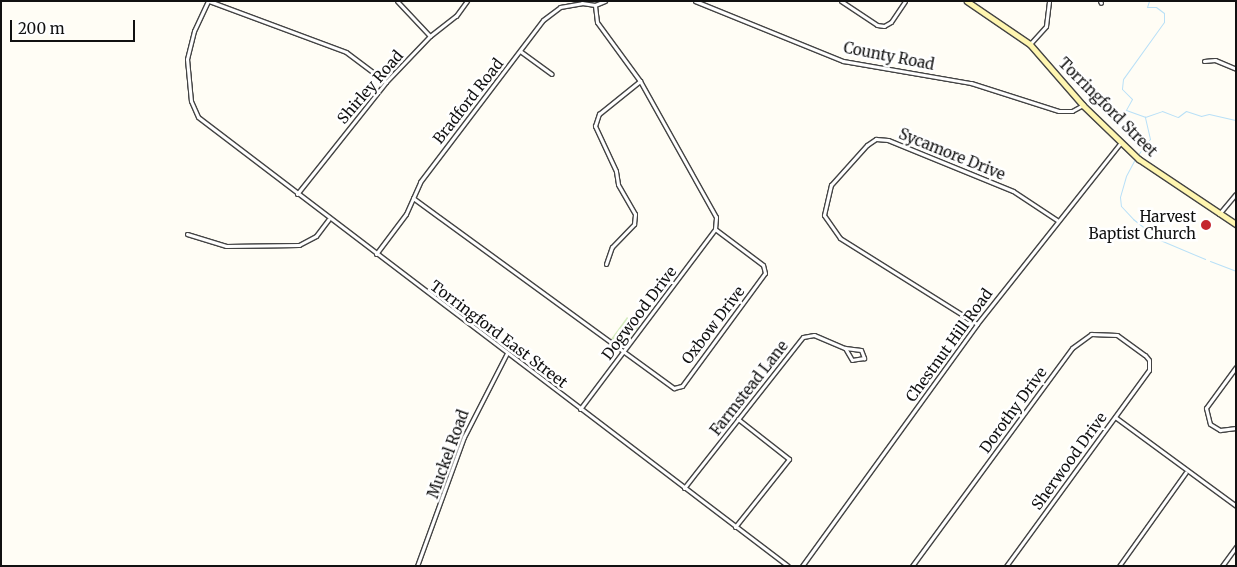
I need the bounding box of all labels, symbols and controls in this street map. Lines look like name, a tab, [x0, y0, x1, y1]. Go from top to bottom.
scale bar	[12, 10, 138, 42]
text: 200 m	[18, 19, 65, 38]
street label: County Road	[842, 38, 936, 74]
street label: Shirley Road	[333, 47, 407, 127]
street label: Torringford Street	[1055, 54, 1161, 160]
street label: Bradford Road	[429, 55, 507, 147]
street label: Sycamore Drive	[896, 124, 1008, 184]
place label: Harvest Baptist Church	[1089, 207, 1196, 242]
marker: Harvest Baptist Church	[1200, 219, 1212, 231]
street label: Dogwood Drive	[598, 263, 680, 363]
street label: Torringford East Street	[427, 277, 571, 391]
street label: Oxbow Drive	[678, 282, 748, 368]
street label: Chestnut Hill Road	[902, 285, 996, 405]
street label: Farmstead Lane	[706, 337, 792, 439]
street label: Dorothy Drive	[976, 364, 1050, 456]
street label: Muckel Road	[424, 407, 472, 501]
street label: Sherwood Drive	[1028, 409, 1110, 513]

